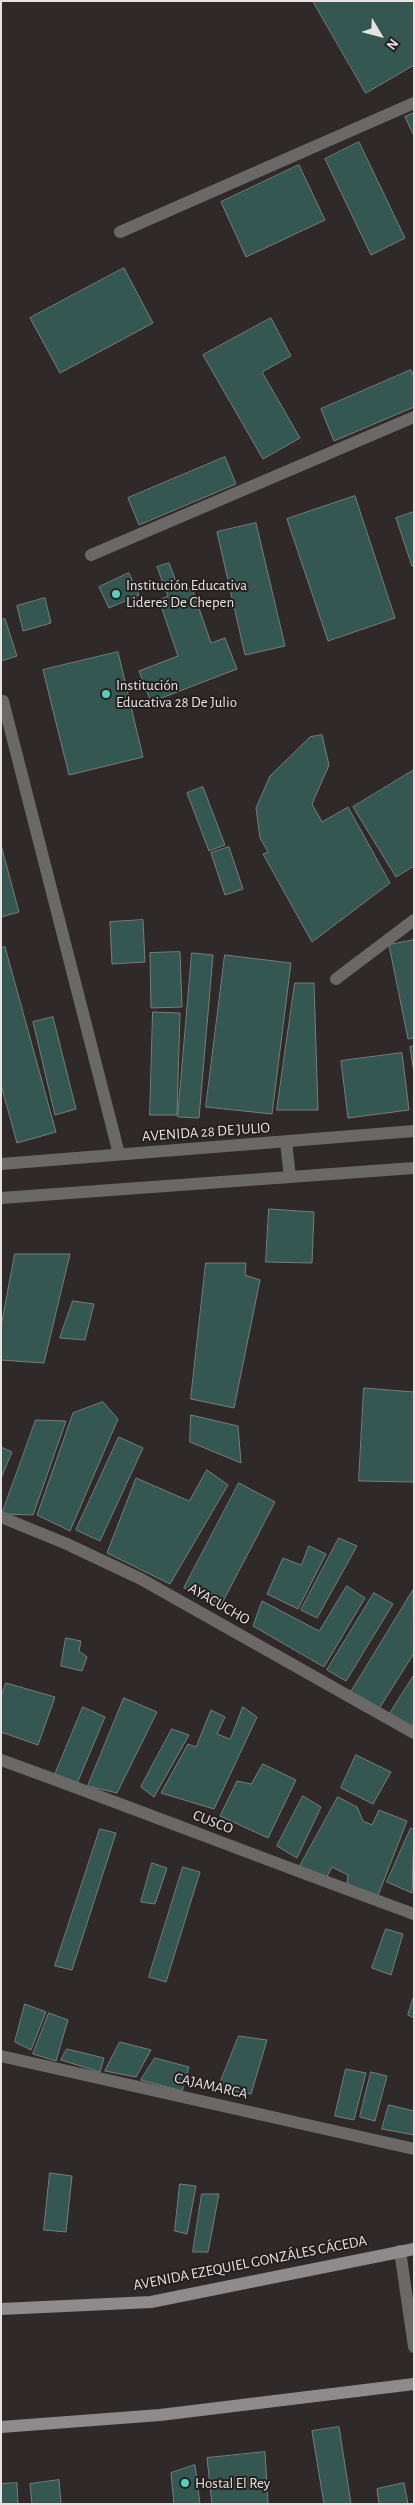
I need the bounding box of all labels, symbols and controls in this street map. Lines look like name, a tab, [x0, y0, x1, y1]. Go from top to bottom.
north arrow	[355, 10, 405, 60]
text: N	[383, 36, 401, 52]
place label: Institución Educativa Lideres De Chepen	[126, 576, 247, 611]
marker: Institución Educativa Lideres De Chepen	[110, 588, 122, 600]
place label: Institución Educativa 28 De Julio	[116, 676, 237, 711]
marker: Institución Educativa 28 De Julio	[100, 688, 112, 700]
street label: AVENIDA 28 DE JULIO	[141, 1119, 271, 1145]
street label: AYACUCHO	[185, 1579, 253, 1629]
street label: CUSCO	[190, 1806, 236, 1838]
street label: CAJAMARCA	[172, 2069, 250, 2103]
street label: AVENIDA EZEQUIEL GONZÁLES CÁCEDA	[132, 2231, 368, 2295]
place label: Hostal El Rey	[195, 2474, 270, 2492]
marker: Hostal El Rey	[179, 2477, 191, 2489]

